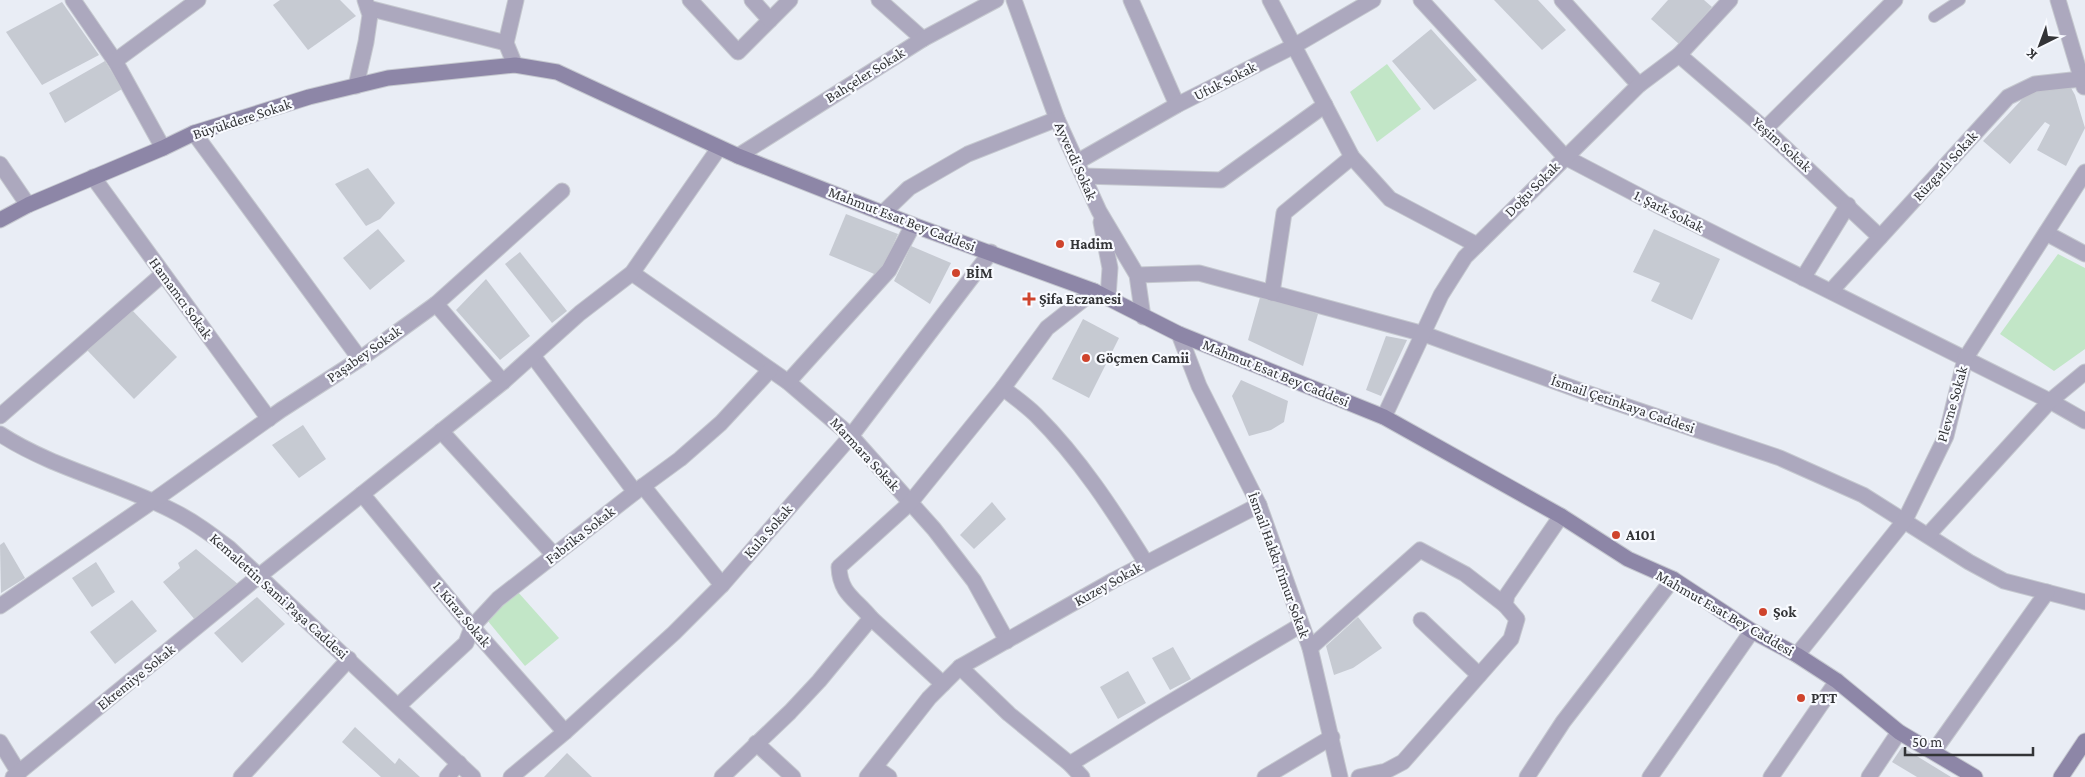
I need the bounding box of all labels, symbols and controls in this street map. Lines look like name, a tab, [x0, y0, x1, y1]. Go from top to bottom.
north arrow	[2015, 20, 2065, 70]
street label: Bahçeler Sokak	[822, 44, 909, 107]
text: K	[2022, 45, 2040, 64]
street label: Ufuk Sokak	[1191, 58, 1260, 104]
street label: Büyükdere Sokak	[191, 95, 294, 143]
street label: Yeşim Sokak	[1749, 113, 1815, 176]
street label: Ayverdi Sokak	[1051, 119, 1101, 204]
street label: Rüzgarlı Sokak	[1910, 127, 1982, 205]
street label: Doğu Sokak	[1501, 158, 1564, 221]
street label: Mahmut Esat Bey Caddesi	[826, 184, 978, 255]
street label: 1. Şark Sokak	[1631, 187, 1707, 237]
place label: Hadim	[1070, 236, 1113, 252]
marker: Hadim	[1054, 238, 1066, 250]
street label: Hamamcı Sokak	[146, 254, 216, 342]
place label: BİM	[966, 265, 993, 281]
marker: BİM	[950, 267, 962, 279]
place label: Şifa Eczanesi	[1039, 291, 1122, 307]
marker: Şifa Eczanesi	[1023, 293, 1035, 305]
street label: Paşabey Sokak	[324, 322, 405, 386]
street label: Mahmut Esat Bey Caddesi	[1200, 336, 1352, 411]
place label: Göçmen Camii	[1096, 350, 1190, 366]
marker: Göçmen Camii	[1080, 352, 1092, 364]
street label: Plevne Sokak	[1934, 363, 1971, 444]
street label: İsmail Çetinkaya Caddesi	[1549, 372, 1697, 437]
street label: Marmara Sokak	[827, 414, 904, 495]
street label: İsmail Hakkı Timur Sokak	[1245, 490, 1313, 641]
street label: Kula Sokak	[740, 500, 796, 561]
street label: Fabrika Sokak	[542, 502, 618, 567]
place label: A101	[1625, 527, 1656, 543]
marker: A101	[1610, 529, 1622, 541]
street label: Kemalettin Sami Paşa Caddesi	[206, 530, 351, 663]
street label: Kuzey Sokak	[1071, 559, 1146, 610]
street label: Mahmut Esat Bey Caddesi	[1653, 567, 1797, 660]
street label: 1. Kiraz Sokak	[430, 578, 495, 651]
place label: Şok	[1773, 604, 1797, 620]
marker: Şok	[1757, 606, 1769, 618]
street label: Ekremiye Sokak	[94, 640, 179, 714]
place label: PTT	[1811, 690, 1837, 706]
marker: PTT	[1795, 692, 1807, 704]
scale bar	[1905, 724, 2032, 756]
text: 50 m	[1912, 734, 1942, 750]

